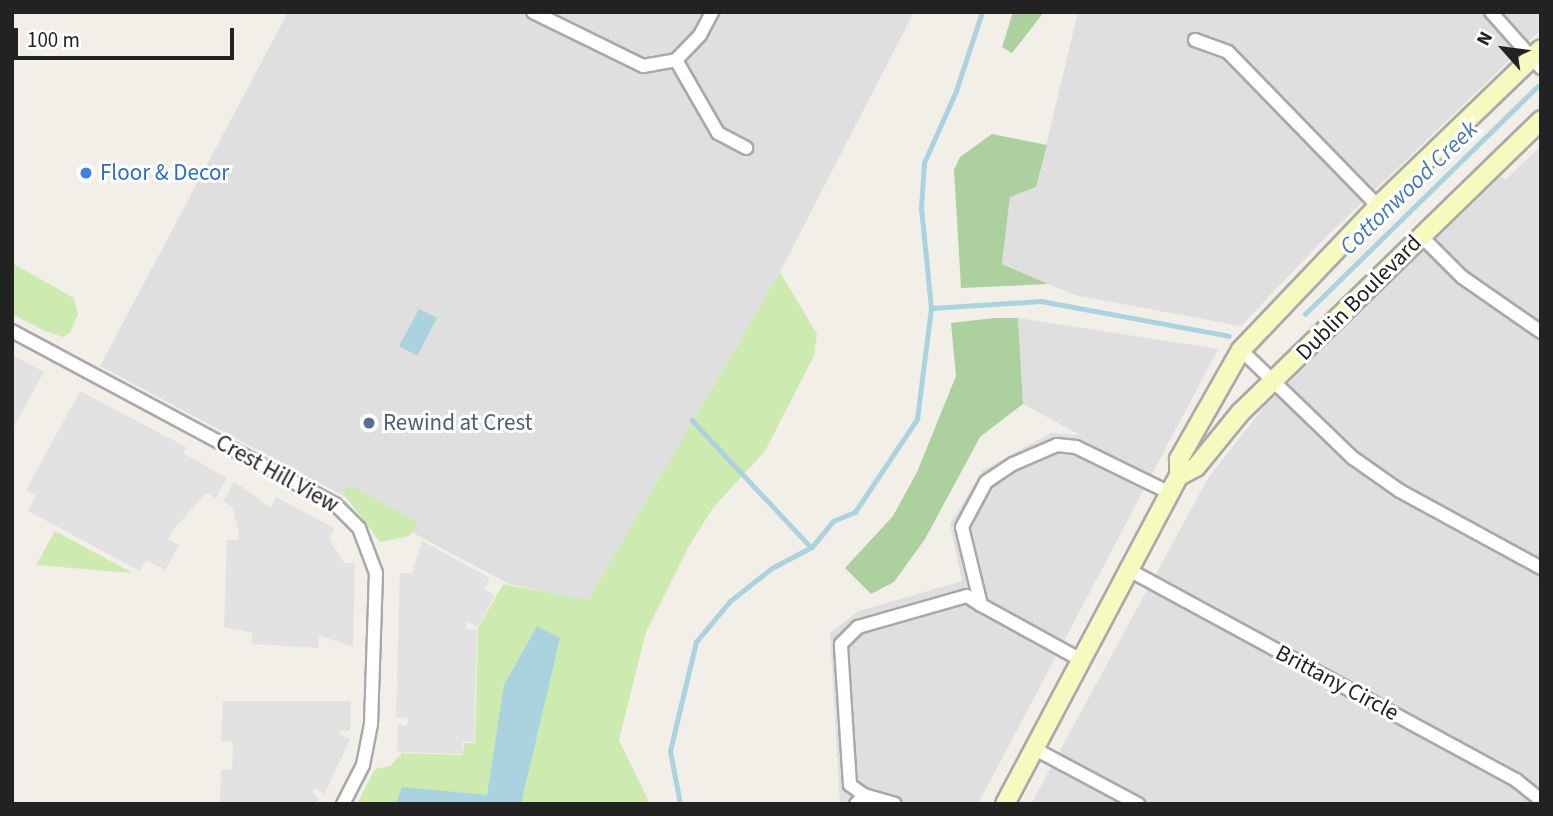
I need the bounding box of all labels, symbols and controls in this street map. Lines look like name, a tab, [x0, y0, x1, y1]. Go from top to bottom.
scale bar	[18, 14, 238, 58]
north arrow	[1469, 14, 1539, 84]
text: 100 m	[27, 25, 80, 55]
text: N	[1470, 27, 1500, 51]
water label: Cottonwood Creek	[1334, 115, 1484, 261]
place label: Floor & Decor	[100, 159, 229, 187]
marker: Floor & Decor	[78, 165, 94, 181]
street label: Dublin Boulevard	[1290, 229, 1428, 367]
place label: Rewind at Crest	[383, 409, 532, 437]
marker: Rewind at Crest	[361, 415, 377, 431]
street label: Crest Hill View	[211, 429, 343, 519]
street label: Brittany Circle	[1271, 639, 1403, 727]

